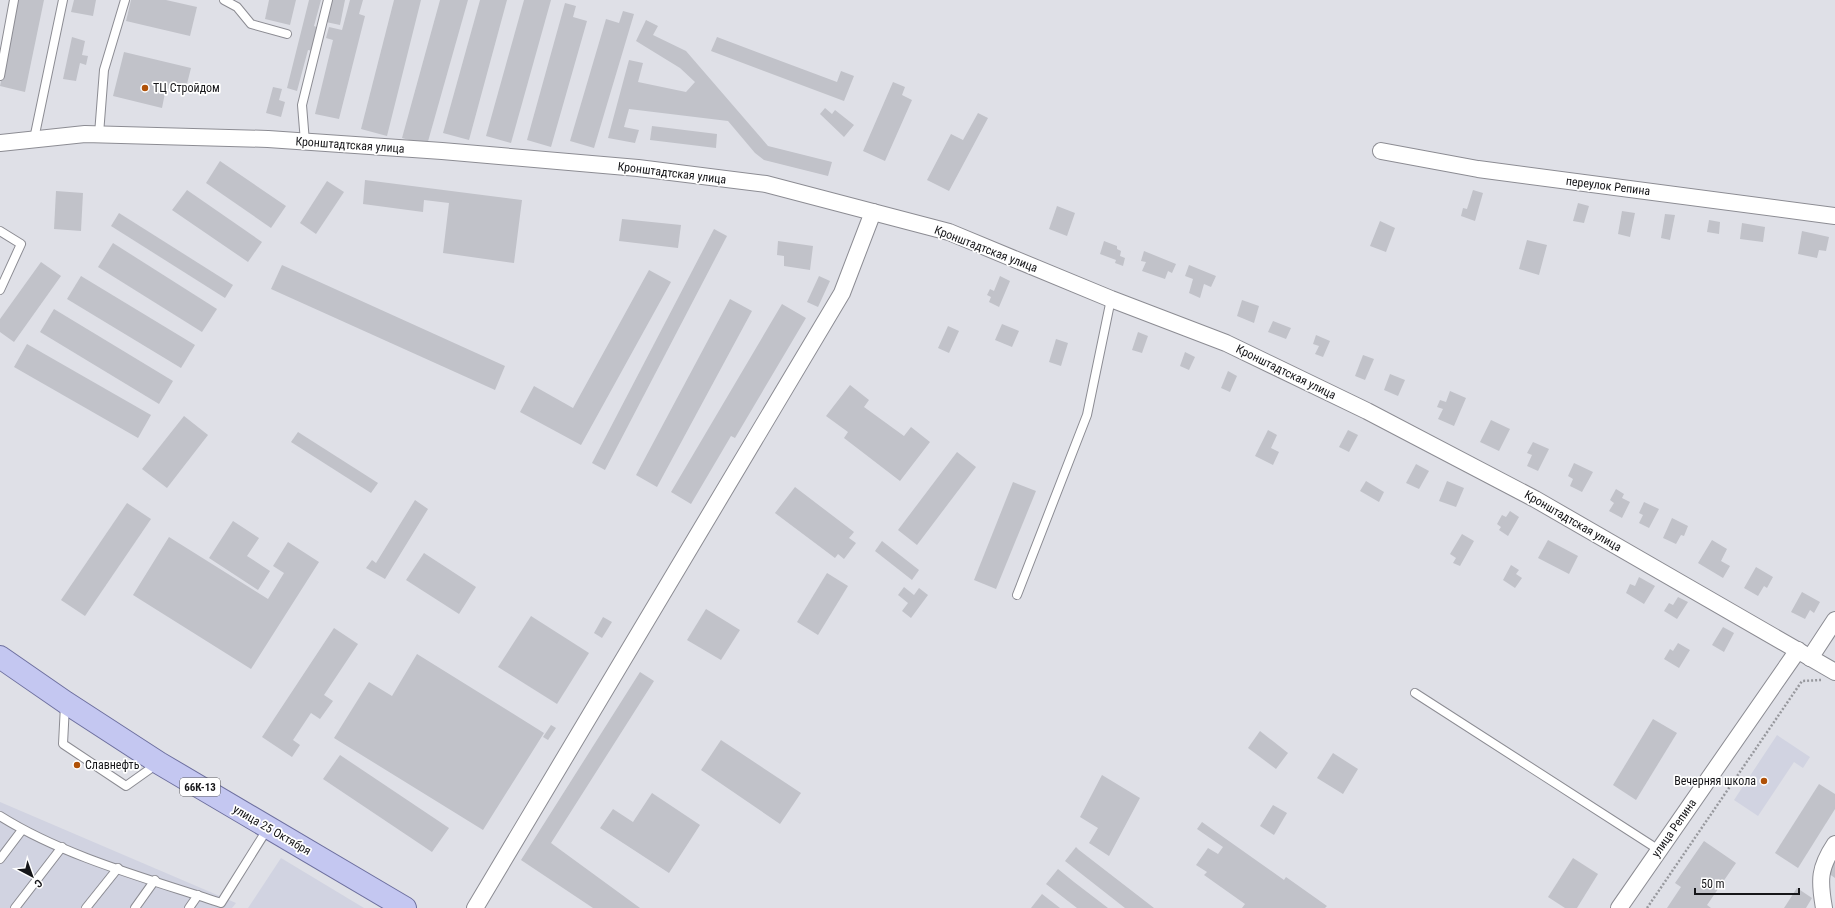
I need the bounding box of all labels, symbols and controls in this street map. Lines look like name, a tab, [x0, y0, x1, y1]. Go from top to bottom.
place label: ТЦ Стройдом	[153, 81, 220, 95]
marker: ТЦ Стройдом	[140, 83, 150, 93]
street label: Кронштадтская улица	[295, 134, 405, 156]
street label: Кронштадтская улица	[617, 159, 727, 187]
street label: переулок Репина	[1565, 174, 1651, 198]
street label: Кронштадтская улица	[932, 223, 1040, 275]
street label: Кронштадтская улица	[1234, 342, 1338, 402]
street label: Кронштадтская улица	[1522, 488, 1624, 555]
place label: Славнефть	[85, 758, 140, 772]
marker: Славнефть	[72, 760, 82, 770]
place label: Вечерняя школа	[1674, 774, 1756, 788]
marker: Вечерняя школа	[1759, 776, 1769, 786]
road number: 66К-13	[180, 778, 220, 796]
street label: улица Репина	[1649, 796, 1699, 860]
street label: улица 25 Октября	[231, 802, 313, 858]
north arrow	[12, 856, 52, 896]
scale bar	[1695, 870, 1799, 896]
text: С	[32, 876, 45, 890]
text: 50 m	[1701, 877, 1725, 891]

